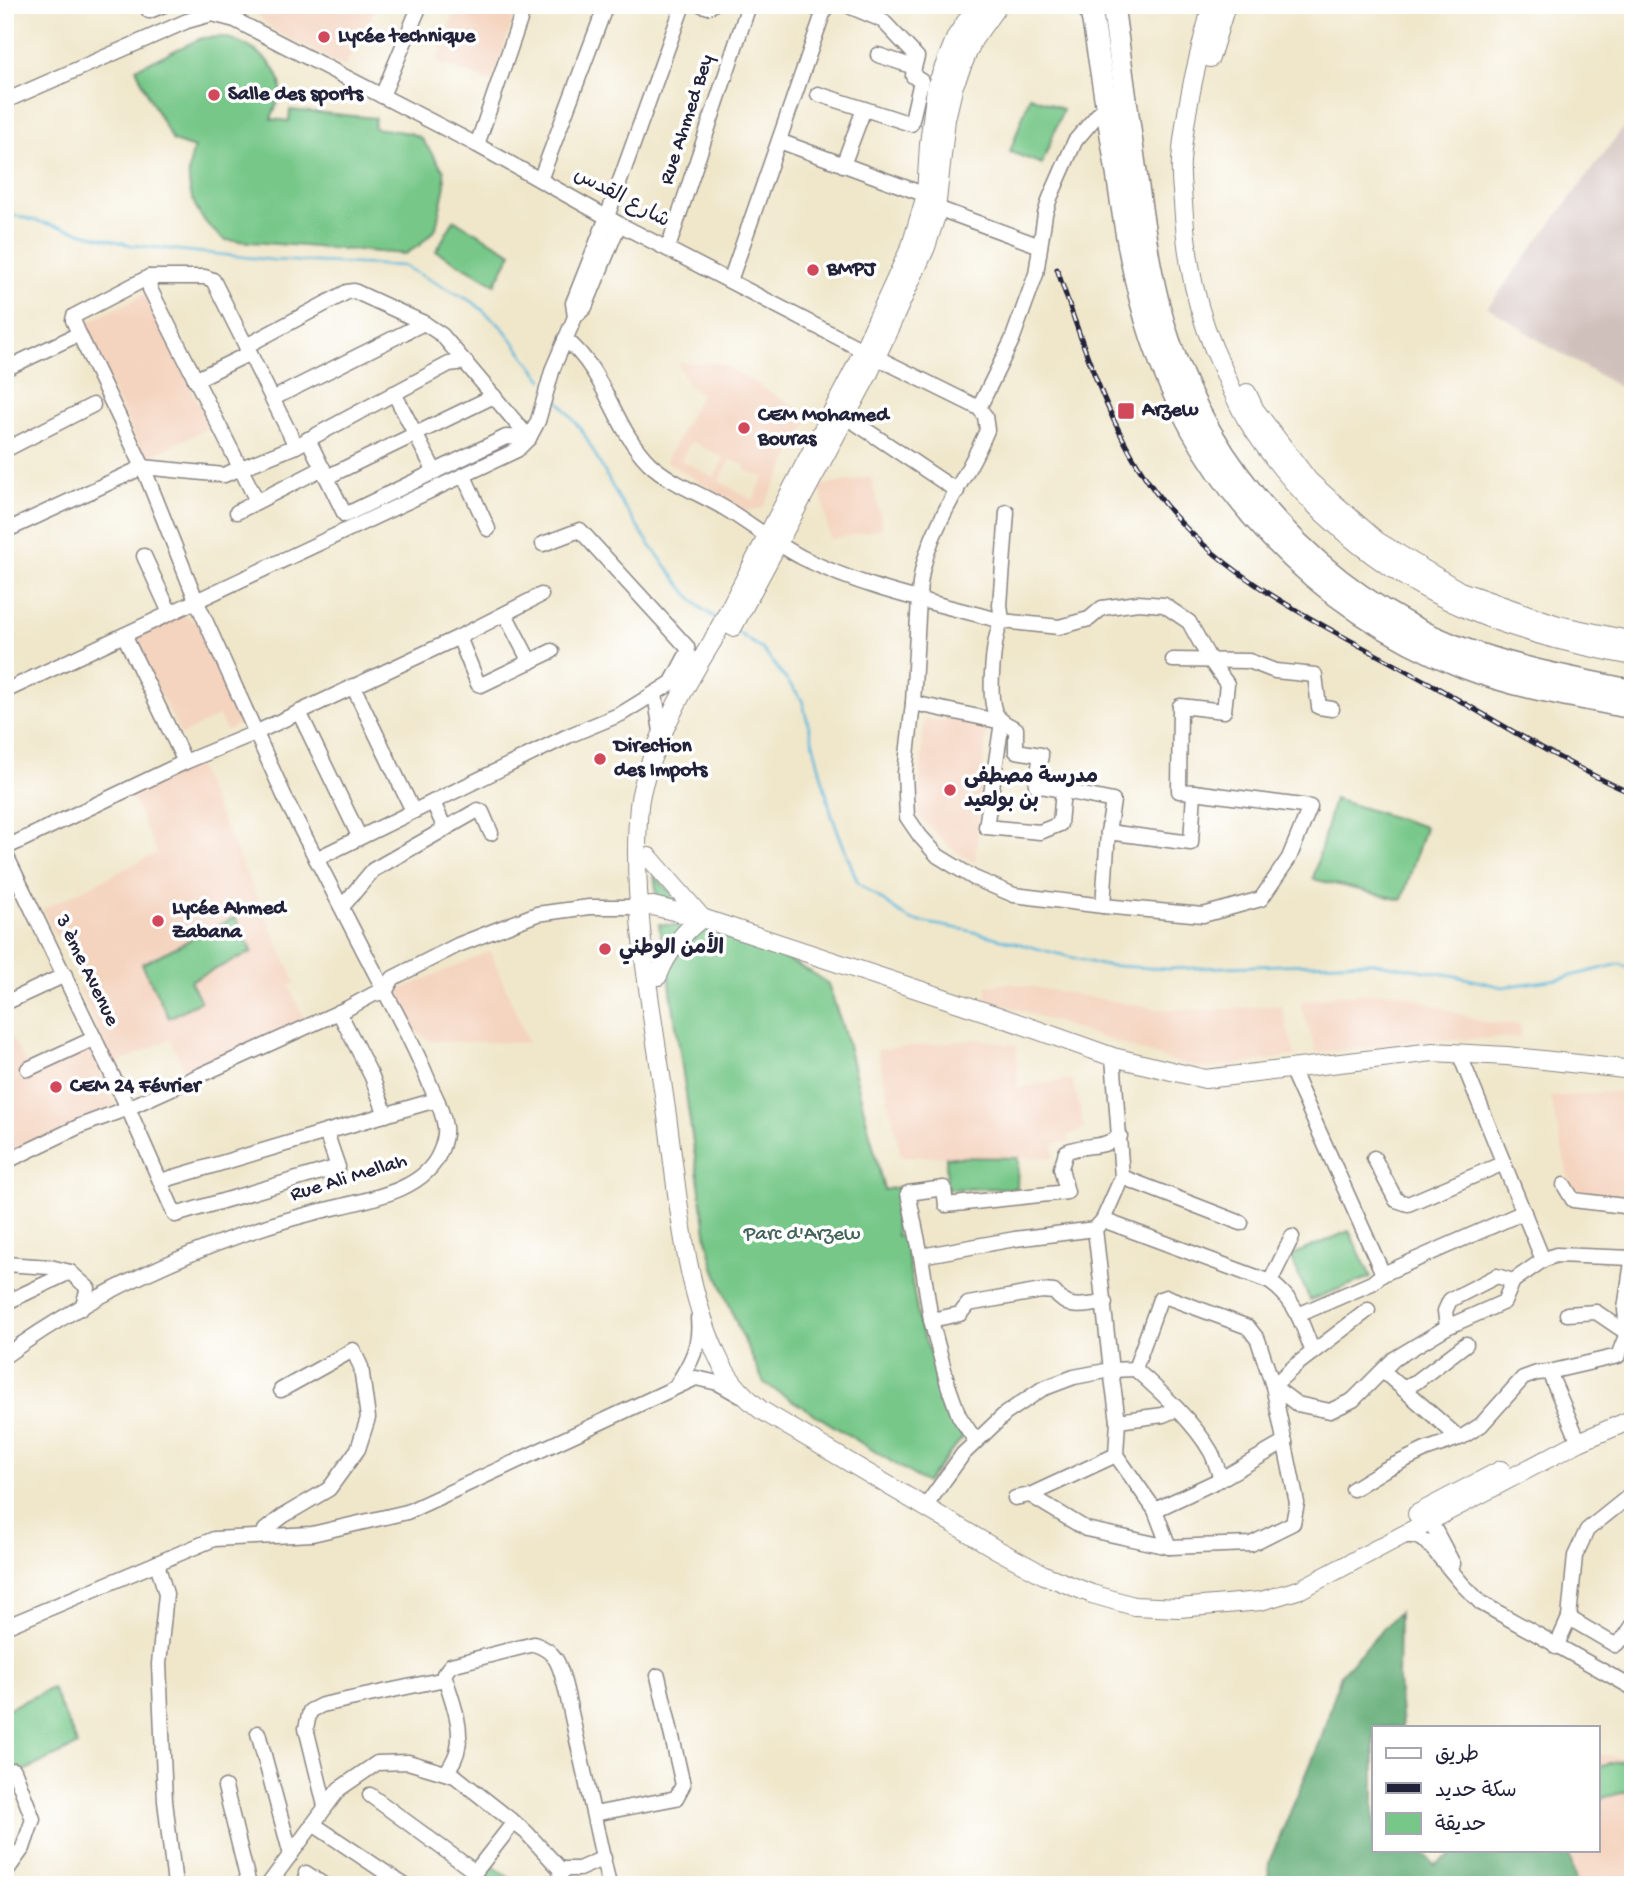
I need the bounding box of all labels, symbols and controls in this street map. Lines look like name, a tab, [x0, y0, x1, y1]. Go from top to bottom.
place label: Lycée technique	[338, 25, 477, 50]
marker: Lycée technique	[316, 29, 332, 45]
street label: Rue Ahmed Bey	[655, 52, 721, 188]
place label: Salle des sports	[228, 83, 364, 108]
marker: Salle des sports	[206, 87, 222, 103]
street label: شارع القدس	[569, 163, 673, 235]
place label: BMPJ	[826, 258, 877, 283]
marker: BMPJ	[805, 262, 821, 278]
place label: Arzew	[1141, 399, 1199, 424]
marker: Arzew	[1116, 401, 1136, 421]
place label: CEM Mohamed Bouras	[757, 404, 891, 453]
marker: CEM Mohamed Bouras	[736, 420, 752, 436]
place label: Direction des Impots	[612, 735, 709, 784]
marker: Direction des Impots	[592, 751, 608, 767]
place label: مدرسة مصطفى بن بولعيد	[964, 765, 1098, 815]
marker: مدرسة مصطفى بن بولعيد	[942, 782, 958, 798]
place label: Lycée Ahmed Zabana	[172, 897, 288, 946]
street label: 3 ème Avenue	[48, 910, 124, 1032]
marker: Lycée Ahmed Zabana	[150, 913, 166, 929]
place label: الأمن الوطني	[619, 932, 724, 965]
marker: الأمن الوطني	[597, 941, 613, 957]
place label: CEM 24 Février	[69, 1075, 203, 1100]
marker: CEM 24 Février	[48, 1079, 64, 1095]
street label: Rue Ali Mellah	[288, 1149, 410, 1209]
park label: Parc d'Arzew	[743, 1223, 861, 1248]
legend	[1372, 1726, 1600, 1852]
text: طريق	[1435, 1744, 1479, 1769]
text: سكة حديد	[1435, 1780, 1517, 1805]
text: حديقة	[1435, 1814, 1486, 1839]

